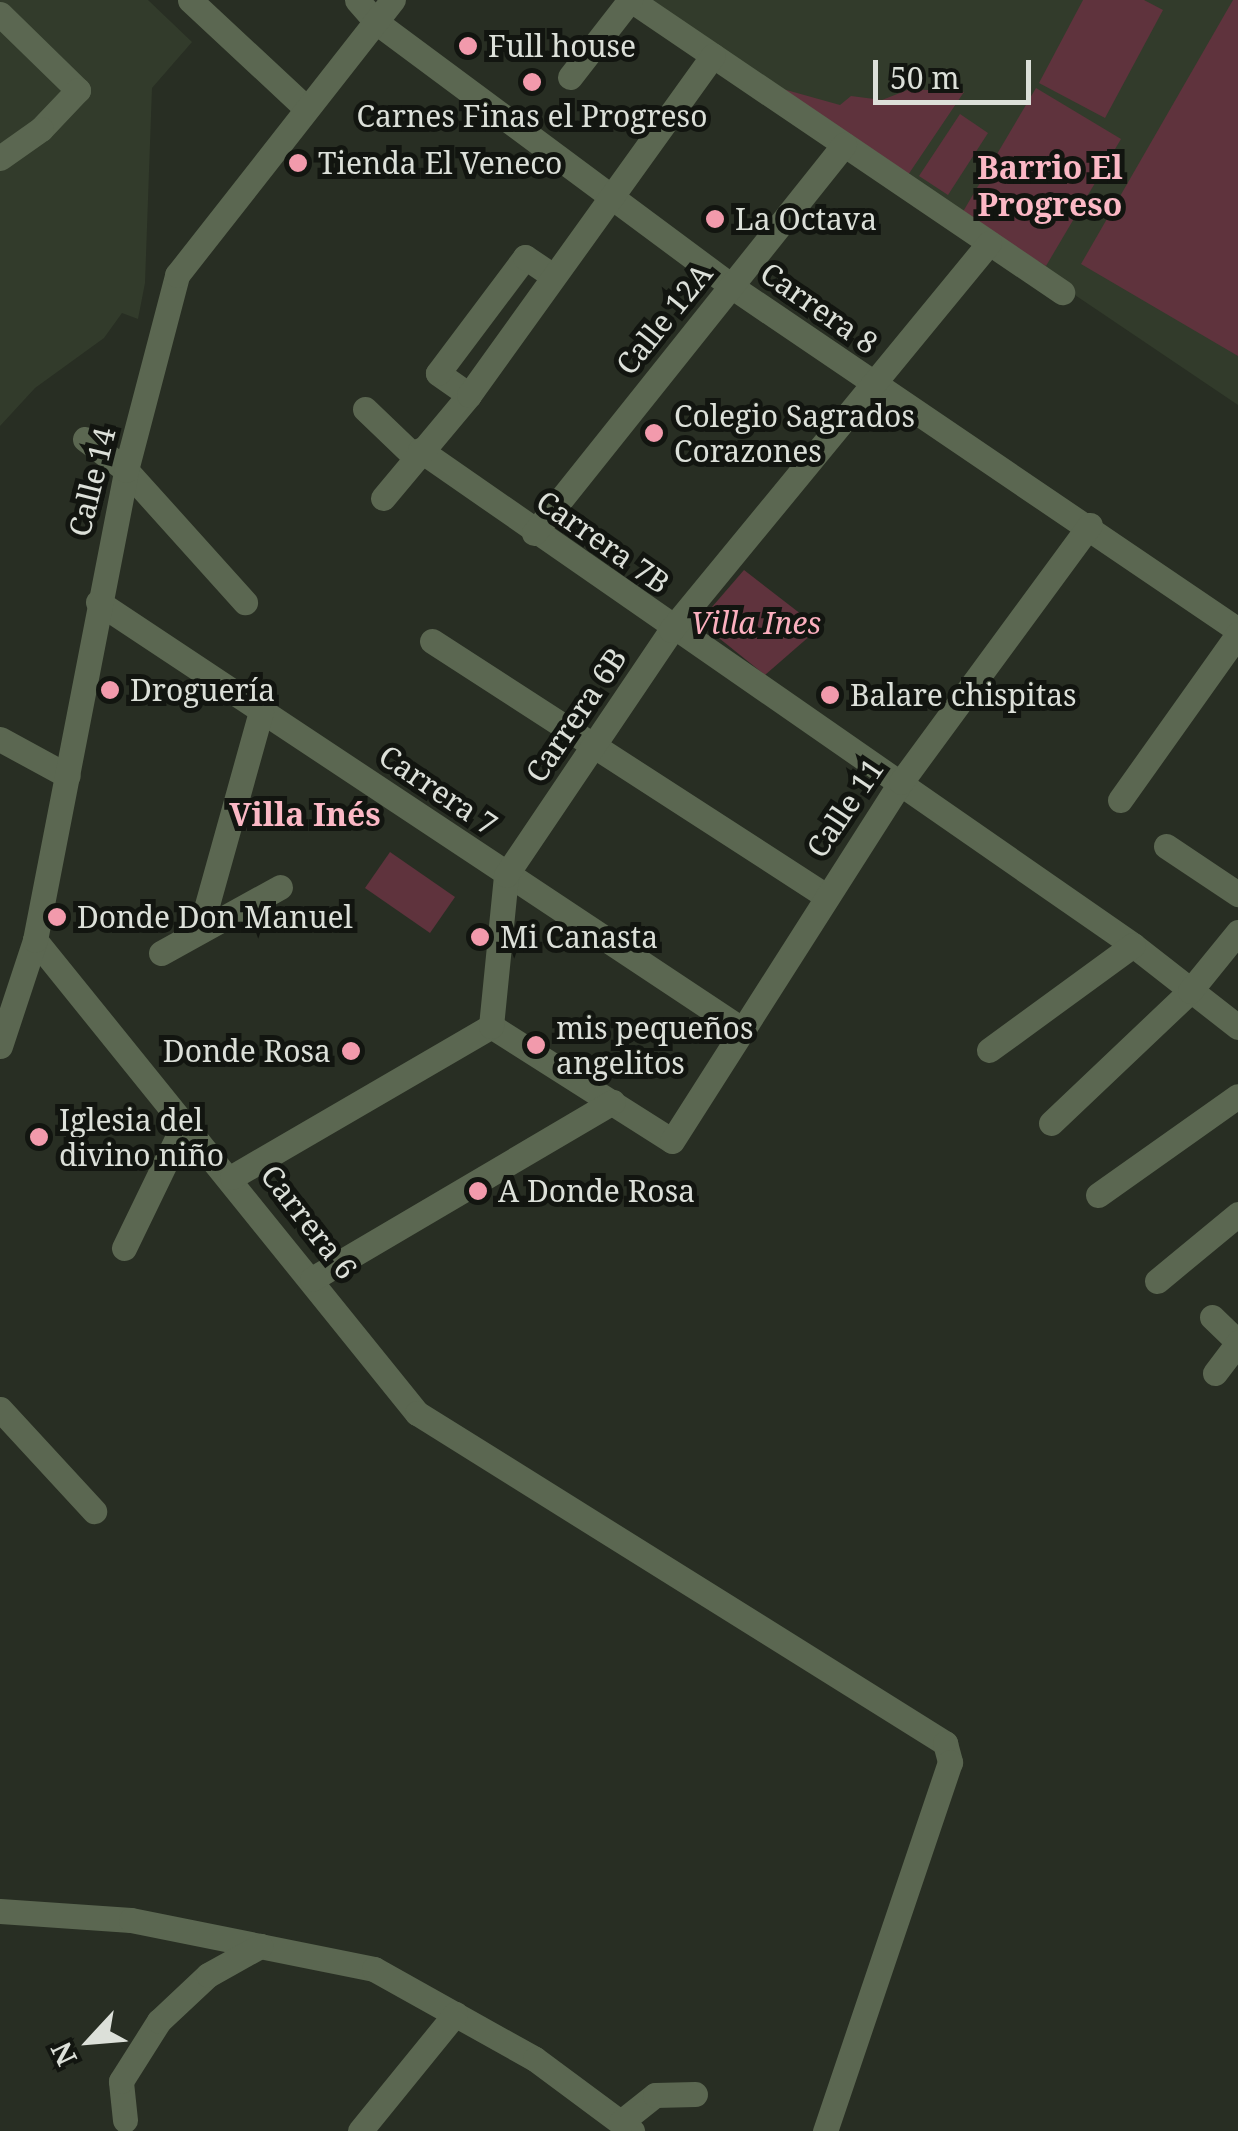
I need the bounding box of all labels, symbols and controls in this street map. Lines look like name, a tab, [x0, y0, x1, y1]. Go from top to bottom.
place label: Full house	[488, 28, 636, 64]
marker: Full house	[457, 35, 479, 57]
scale bar	[878, 40, 1036, 102]
text: 50 m	[890, 57, 960, 98]
marker: Carnes Finas el Progreso	[521, 71, 543, 93]
place label: Carnes Finas el Progreso	[357, 98, 707, 134]
place label: Tienda El Veneco	[318, 145, 562, 181]
district label: Barrio El Progreso	[977, 149, 1123, 224]
marker: Tienda El Veneco	[287, 152, 309, 174]
place label: La Octava	[735, 201, 877, 237]
marker: La Octava	[704, 208, 726, 230]
street label: Carrera 8	[754, 255, 884, 361]
street label: Calle 12A	[608, 256, 720, 382]
place label: Colegio Sagrados Corazones	[674, 398, 915, 468]
marker: Colegio Sagrados Corazones	[643, 422, 665, 444]
street label: Calle 14	[61, 424, 123, 540]
street label: Carrera 7B	[530, 483, 676, 601]
park label: Villa Ines	[691, 605, 821, 641]
street label: Carrera 6B	[518, 641, 634, 789]
place label: Droguería	[130, 672, 275, 708]
place label: Balare chispitas	[850, 677, 1077, 713]
marker: Droguería	[99, 679, 121, 701]
marker: Balare chispitas	[819, 684, 841, 706]
street label: Carrera 7	[372, 737, 504, 843]
street label: Calle 11	[799, 752, 891, 864]
district label: Villa Inés	[229, 795, 381, 833]
place label: Donde Don Manuel	[77, 899, 353, 935]
marker: Donde Don Manuel	[46, 906, 68, 928]
place label: Mi Canasta	[500, 919, 658, 955]
marker: Mi Canasta	[469, 926, 491, 948]
place label: mis pequeños angelitos	[556, 1010, 753, 1080]
place label: Donde Rosa	[163, 1033, 331, 1069]
marker: mis pequeños angelitos	[525, 1034, 547, 1056]
marker: Donde Rosa	[340, 1040, 362, 1062]
place label: Iglesia del divino niño	[59, 1102, 224, 1172]
marker: Iglesia del divino niño	[28, 1126, 50, 1148]
street label: Carrera 6	[253, 1158, 365, 1286]
place label: A Donde Rosa	[498, 1173, 695, 1209]
marker: A Donde Rosa	[467, 1180, 489, 1202]
north arrow	[40, 1991, 140, 2091]
text: N	[41, 2036, 85, 2072]

